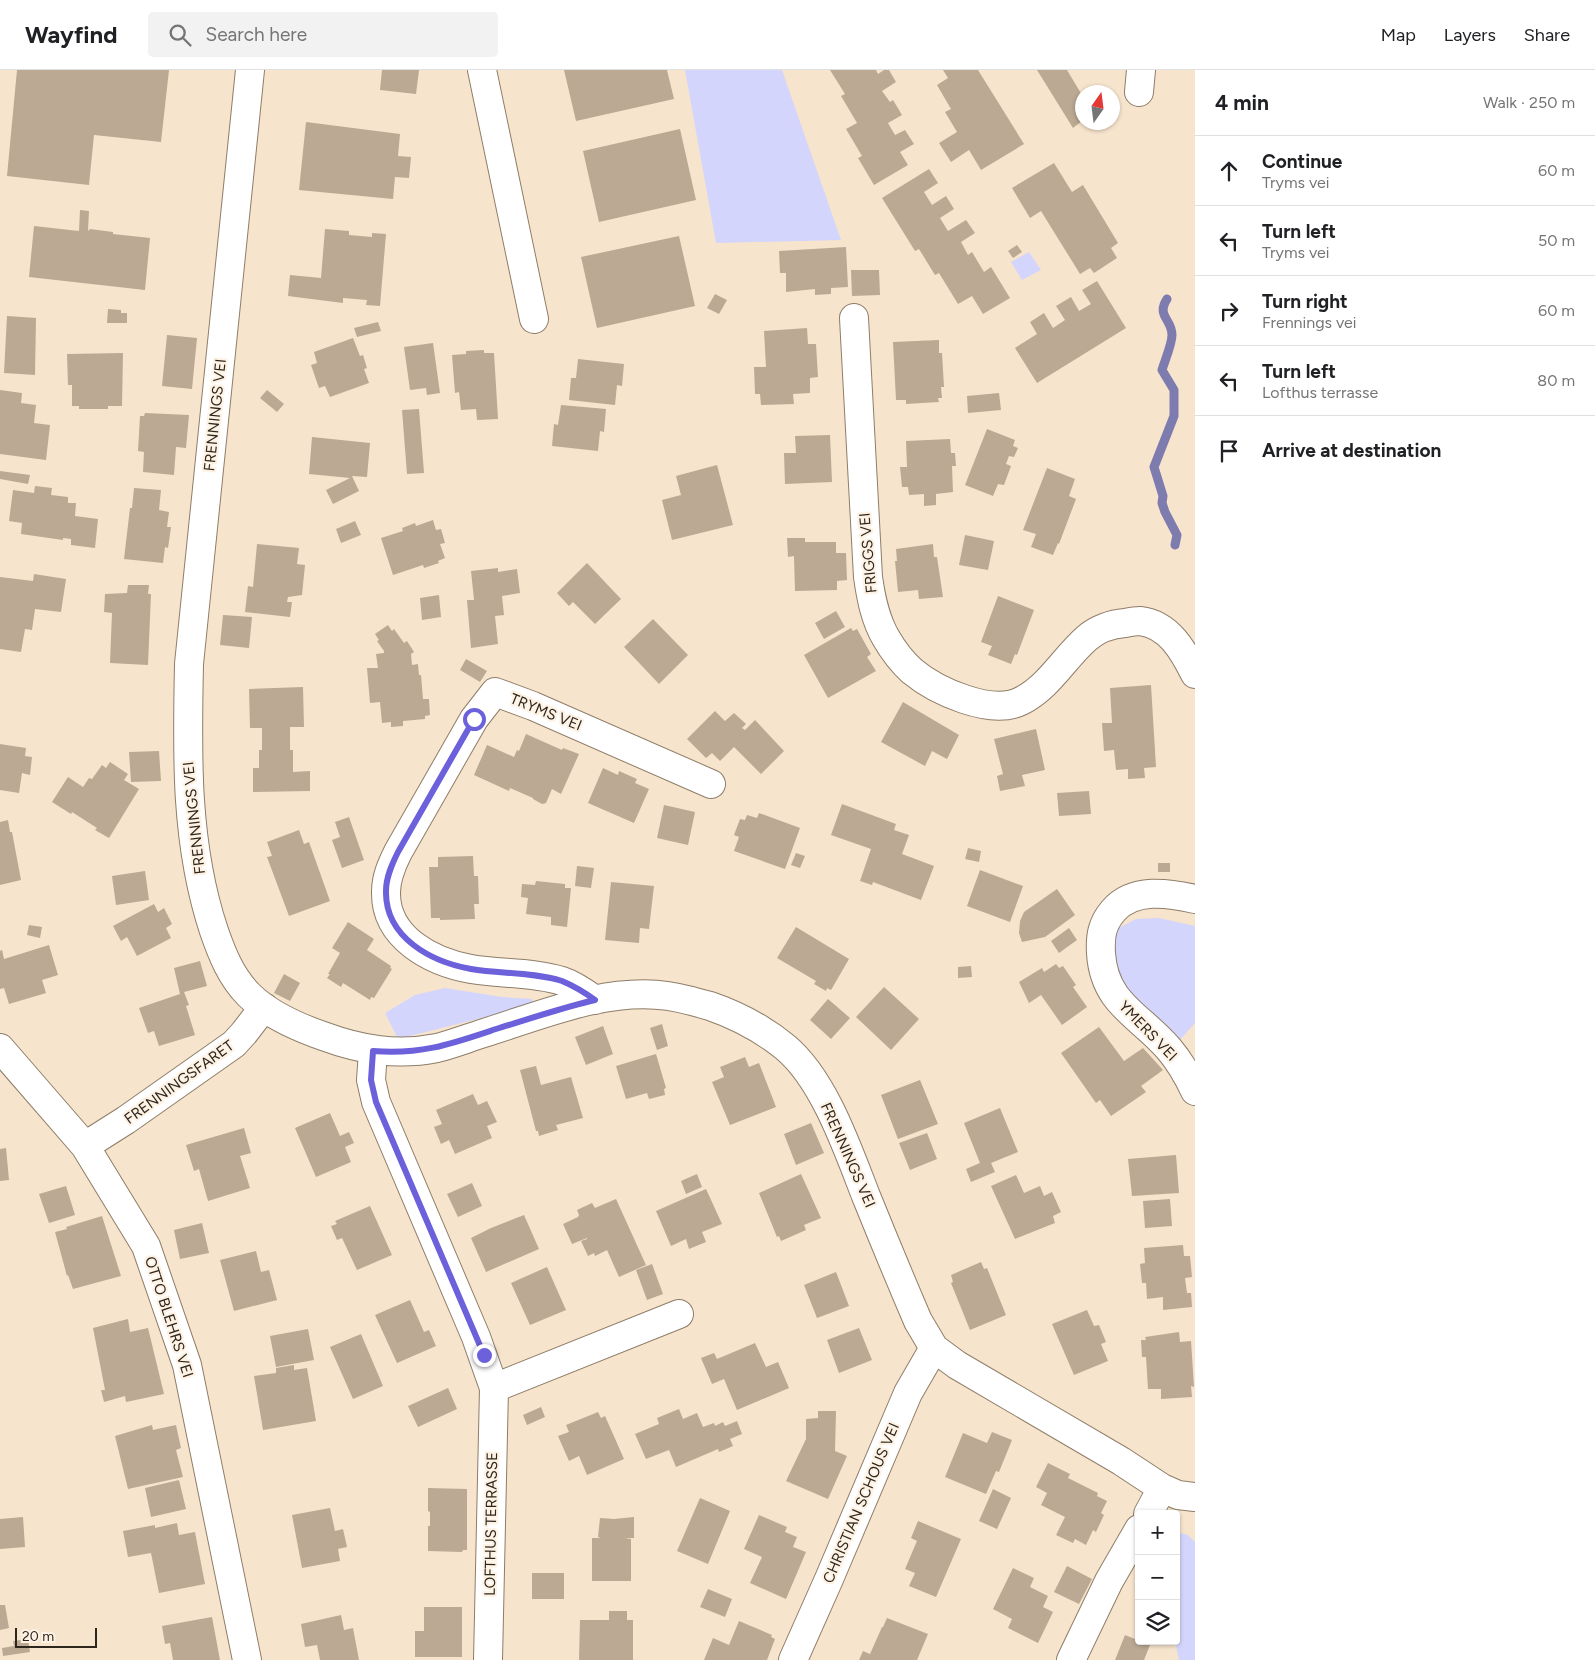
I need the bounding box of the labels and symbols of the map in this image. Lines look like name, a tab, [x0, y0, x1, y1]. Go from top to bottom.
north arrow	[1075, 85, 1120, 130]
street label: FRENNINGS VEI	[200, 358, 230, 472]
street label: FRIGGS VEI	[856, 512, 880, 594]
street label: TRYMS VEI	[508, 689, 584, 735]
route start	[463, 708, 486, 731]
street label: FRENNINGS VEI	[179, 761, 209, 875]
street label: YMERS VEI	[1115, 997, 1181, 1065]
street label: FRENNINGSFARET	[121, 1036, 238, 1128]
street label: FRENNINGS VEI	[817, 1100, 879, 1210]
street label: OTTO BLEHRS VEI	[141, 1254, 197, 1380]
route end	[473, 1344, 496, 1367]
street label: CHRISTIAN SCHOUS VEI	[819, 1420, 903, 1586]
street label: LOFTHUS TERRASSE	[481, 1452, 501, 1596]
scale bar	[15, 1625, 98, 1648]

